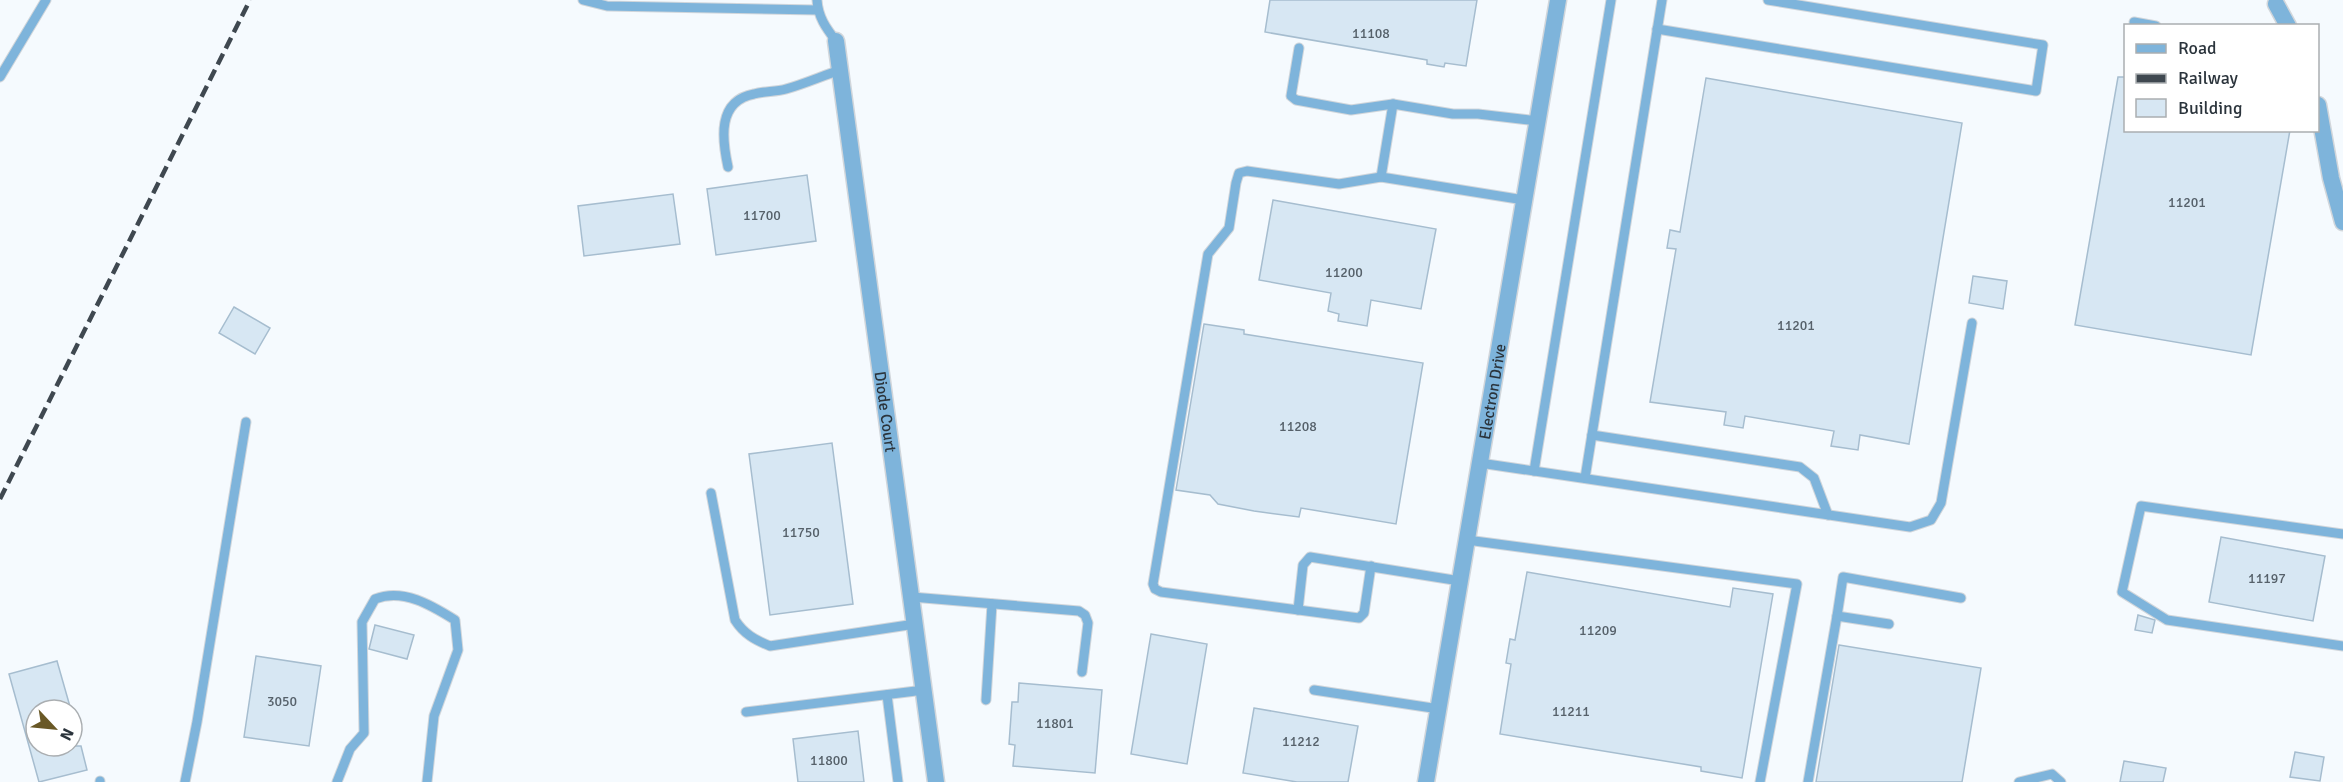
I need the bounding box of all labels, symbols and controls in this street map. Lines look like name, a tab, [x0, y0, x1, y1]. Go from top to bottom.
legend	[2124, 24, 2319, 132]
house number: 11108	[1352, 25, 1390, 42]
text: Road	[2178, 37, 2217, 59]
text: Railway	[2178, 67, 2239, 89]
text: Building	[2178, 97, 2242, 119]
house number: 11201	[2168, 194, 2206, 211]
house number: 11700	[743, 207, 781, 224]
house number: 11200	[1325, 264, 1363, 281]
house number: 11201	[1777, 317, 1815, 334]
street label: Electron Drive	[1475, 342, 1511, 441]
street label: Diode Court	[870, 370, 900, 454]
house number: 11208	[1279, 418, 1317, 435]
house number: 11750	[782, 524, 820, 541]
house number: 11197	[2248, 570, 2286, 587]
house number: 11209	[1579, 622, 1617, 639]
house number: 3050	[267, 693, 297, 710]
north arrow	[24, 698, 84, 758]
house number: 11211	[1552, 703, 1590, 720]
house number: 11801	[1036, 715, 1074, 732]
text: N	[55, 725, 78, 744]
house number: 11212	[1282, 733, 1320, 750]
house number: 11800	[810, 752, 848, 769]

